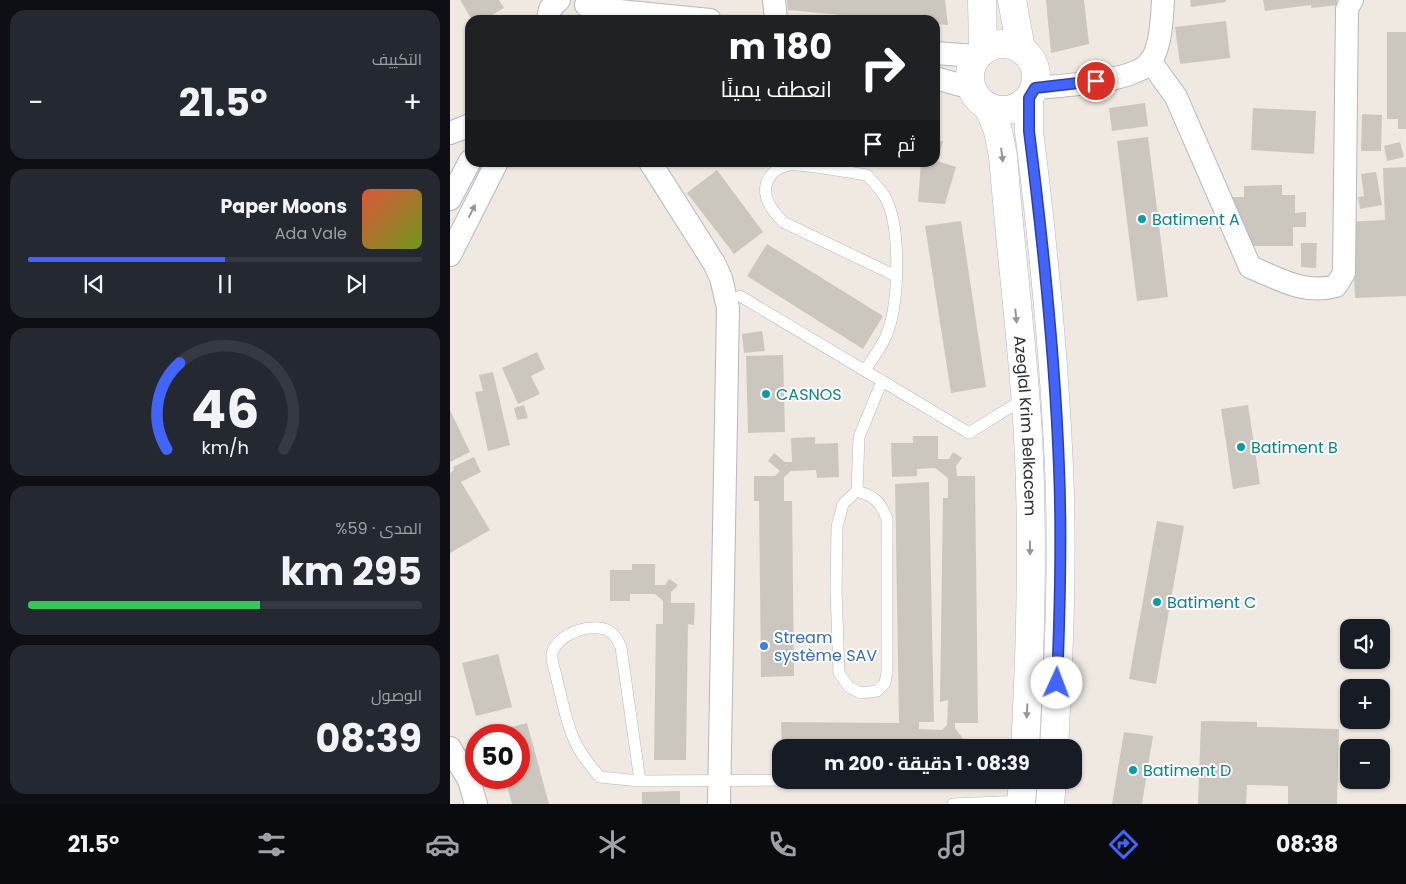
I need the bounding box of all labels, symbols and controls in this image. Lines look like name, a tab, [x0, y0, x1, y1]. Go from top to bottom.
text: 180 m	[729, 22, 832, 71]
icon: right	[850, 35, 915, 100]
text: التكييف	[372, 48, 422, 71]
pin	[1075, 60, 1117, 102]
icon: arrive	[1082, 67, 1110, 95]
text: انعطف يمينًا	[721, 74, 832, 105]
text: 21.5°	[179, 76, 268, 129]
text: −	[28, 83, 43, 122]
text: +	[403, 83, 422, 122]
icon: arrive	[859, 130, 887, 158]
text: ثم	[897, 131, 915, 158]
one-way arrow	[998, 147, 1006, 163]
text: Paper Moons	[220, 193, 347, 220]
one-way arrow	[468, 204, 476, 218]
place label: Batiment A	[1152, 208, 1240, 231]
marker: Batiment A	[1136, 213, 1148, 225]
text: Ada Vale	[275, 222, 347, 245]
icon: previous	[80, 270, 108, 298]
icon: pause	[211, 270, 239, 298]
icon: next	[342, 270, 370, 298]
one-way arrow	[1012, 309, 1020, 325]
street label: Azeglal Krim Belkacem	[1009, 334, 1042, 516]
text: 46	[191, 373, 259, 446]
place label: CASNOS	[776, 383, 842, 406]
marker: CASNOS	[760, 388, 772, 400]
text: km/h	[201, 435, 249, 460]
place label: Batiment B	[1251, 436, 1338, 459]
marker: Batiment B	[1235, 441, 1247, 453]
text: المدى · 59%	[335, 517, 422, 540]
one-way arrow	[1026, 541, 1034, 557]
text: 295 km	[280, 545, 422, 598]
place label: Batiment C	[1167, 591, 1256, 614]
marker: Batiment C	[1151, 596, 1163, 608]
map controls	[1340, 619, 1390, 789]
button: sound	[1340, 619, 1390, 669]
place label: Stream système SAV	[774, 626, 877, 667]
marker: Stream système SAV	[758, 640, 770, 652]
position arrow	[1030, 656, 1082, 708]
button: +	[1340, 679, 1390, 729]
text: الوصول	[371, 684, 422, 707]
one-way arrow	[1022, 703, 1030, 719]
text: 08:39	[315, 712, 422, 765]
speed limit sign: 50	[465, 724, 530, 789]
button: −	[1340, 739, 1390, 789]
text: 08:39 · 1 دقيقة · 200 m	[824, 750, 1030, 777]
place label: Batiment D	[1143, 759, 1231, 782]
marker: Batiment D	[1127, 764, 1139, 776]
icon: filters	[254, 827, 289, 862]
icon: car	[425, 827, 460, 862]
icon: climate	[595, 827, 630, 862]
icon: phone	[765, 827, 800, 862]
icon: music	[935, 827, 970, 862]
icon: directions	[1106, 827, 1141, 862]
text: 21.5°	[68, 829, 119, 860]
text: 08:38	[1276, 829, 1338, 860]

